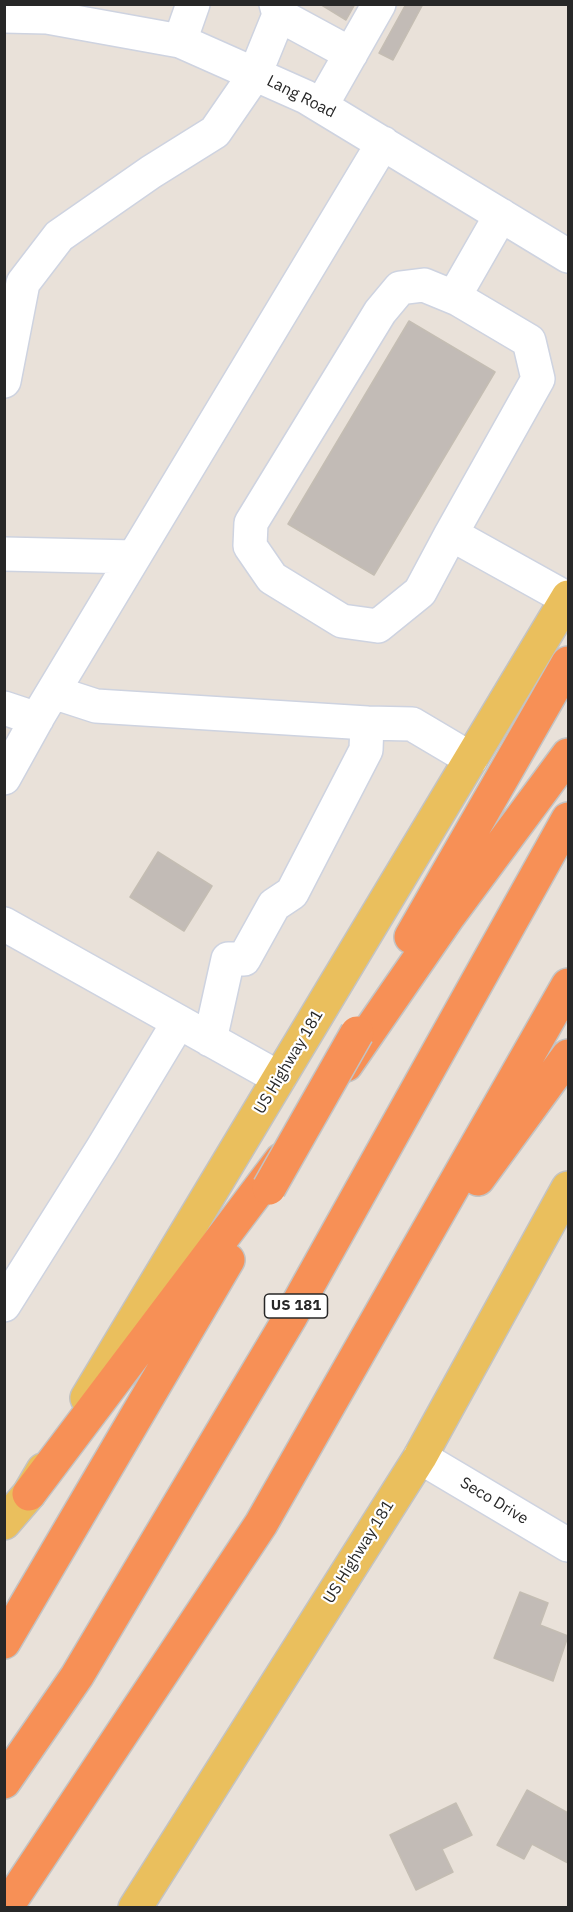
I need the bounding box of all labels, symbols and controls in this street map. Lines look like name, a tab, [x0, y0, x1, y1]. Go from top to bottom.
street label: Lang Road	[263, 72, 339, 122]
street label: US Highway 181	[250, 1007, 328, 1117]
road number: US 181	[264, 1294, 328, 1318]
street label: Seco Drive	[457, 1473, 531, 1529]
street label: US Highway 181	[320, 1497, 398, 1607]

